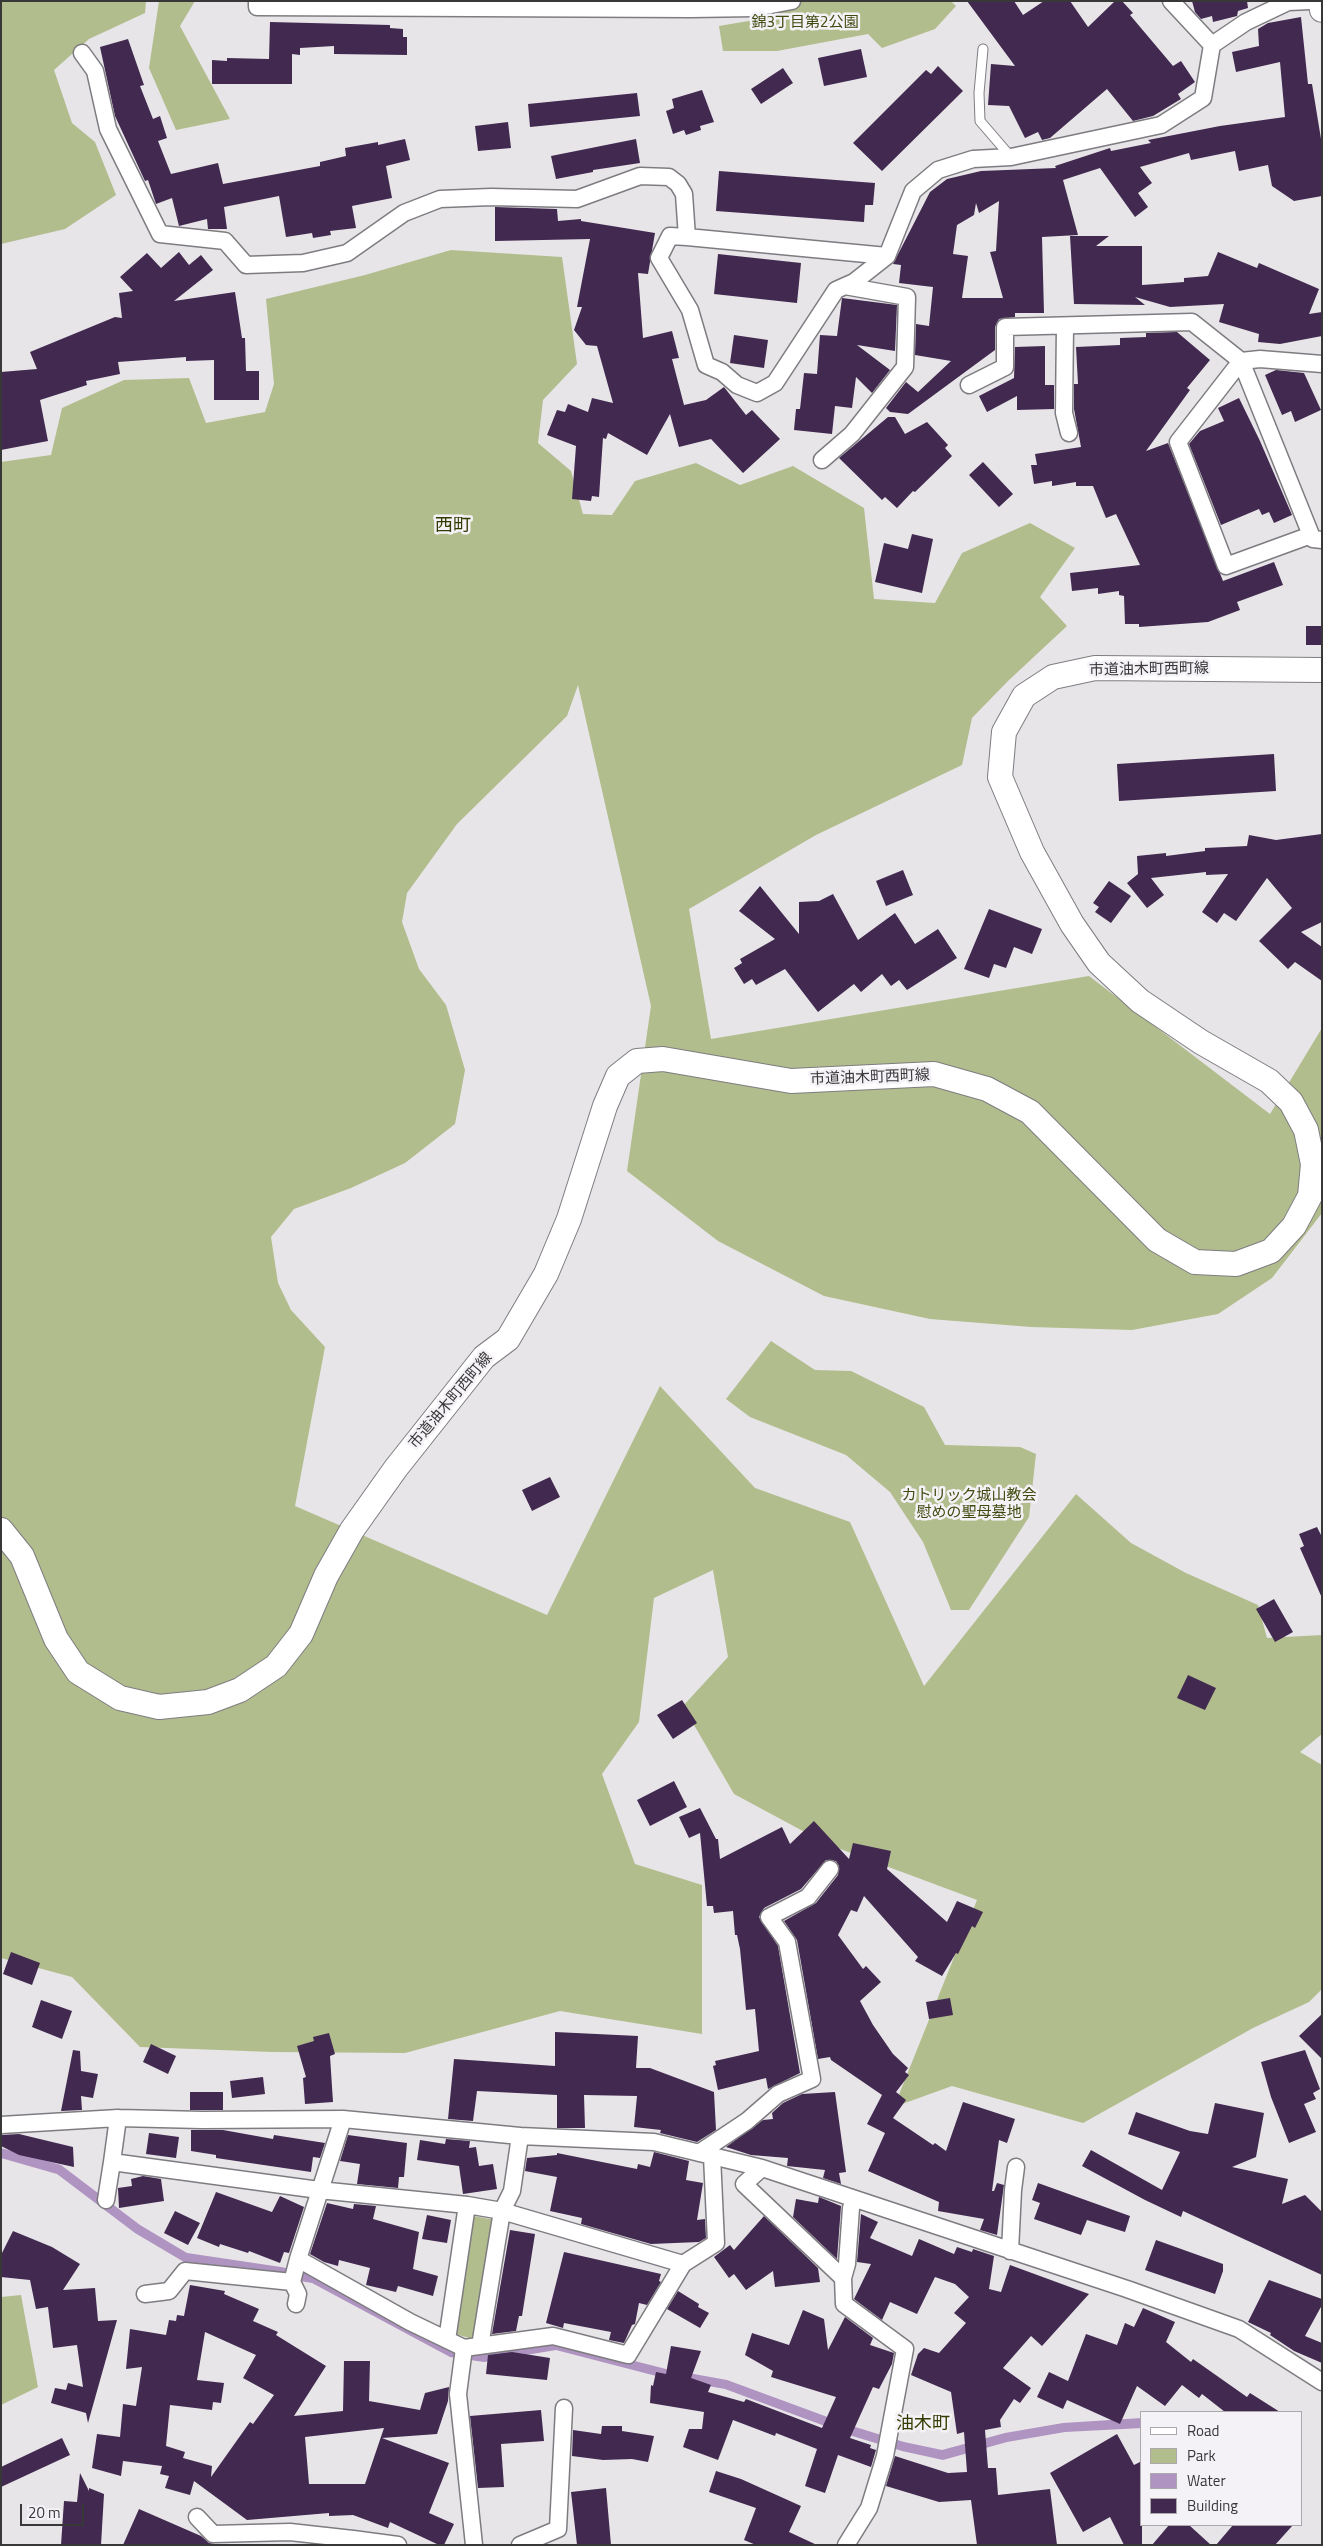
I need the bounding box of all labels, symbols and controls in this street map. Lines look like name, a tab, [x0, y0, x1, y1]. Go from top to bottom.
park label: 錦3丁目第2公園	[752, 14, 858, 32]
district label: 西町	[435, 516, 471, 538]
street label: 市道油木町西町線	[1089, 660, 1209, 680]
street label: 市道油木町西町線	[810, 1067, 930, 1089]
street label: 市道油木町西町線	[406, 1349, 496, 1453]
park label: カトリック城山教会 慰めの聖母墓地	[902, 1487, 1036, 1522]
legend	[1140, 2411, 1303, 2526]
district label: 油木町	[896, 2414, 950, 2436]
text: Road	[1187, 2419, 1219, 2442]
text: Park	[1187, 2444, 1216, 2467]
text: Water	[1187, 2469, 1226, 2492]
scale bar	[22, 2494, 86, 2526]
text: Building	[1187, 2494, 1238, 2517]
text: 20 m	[28, 2501, 61, 2524]

